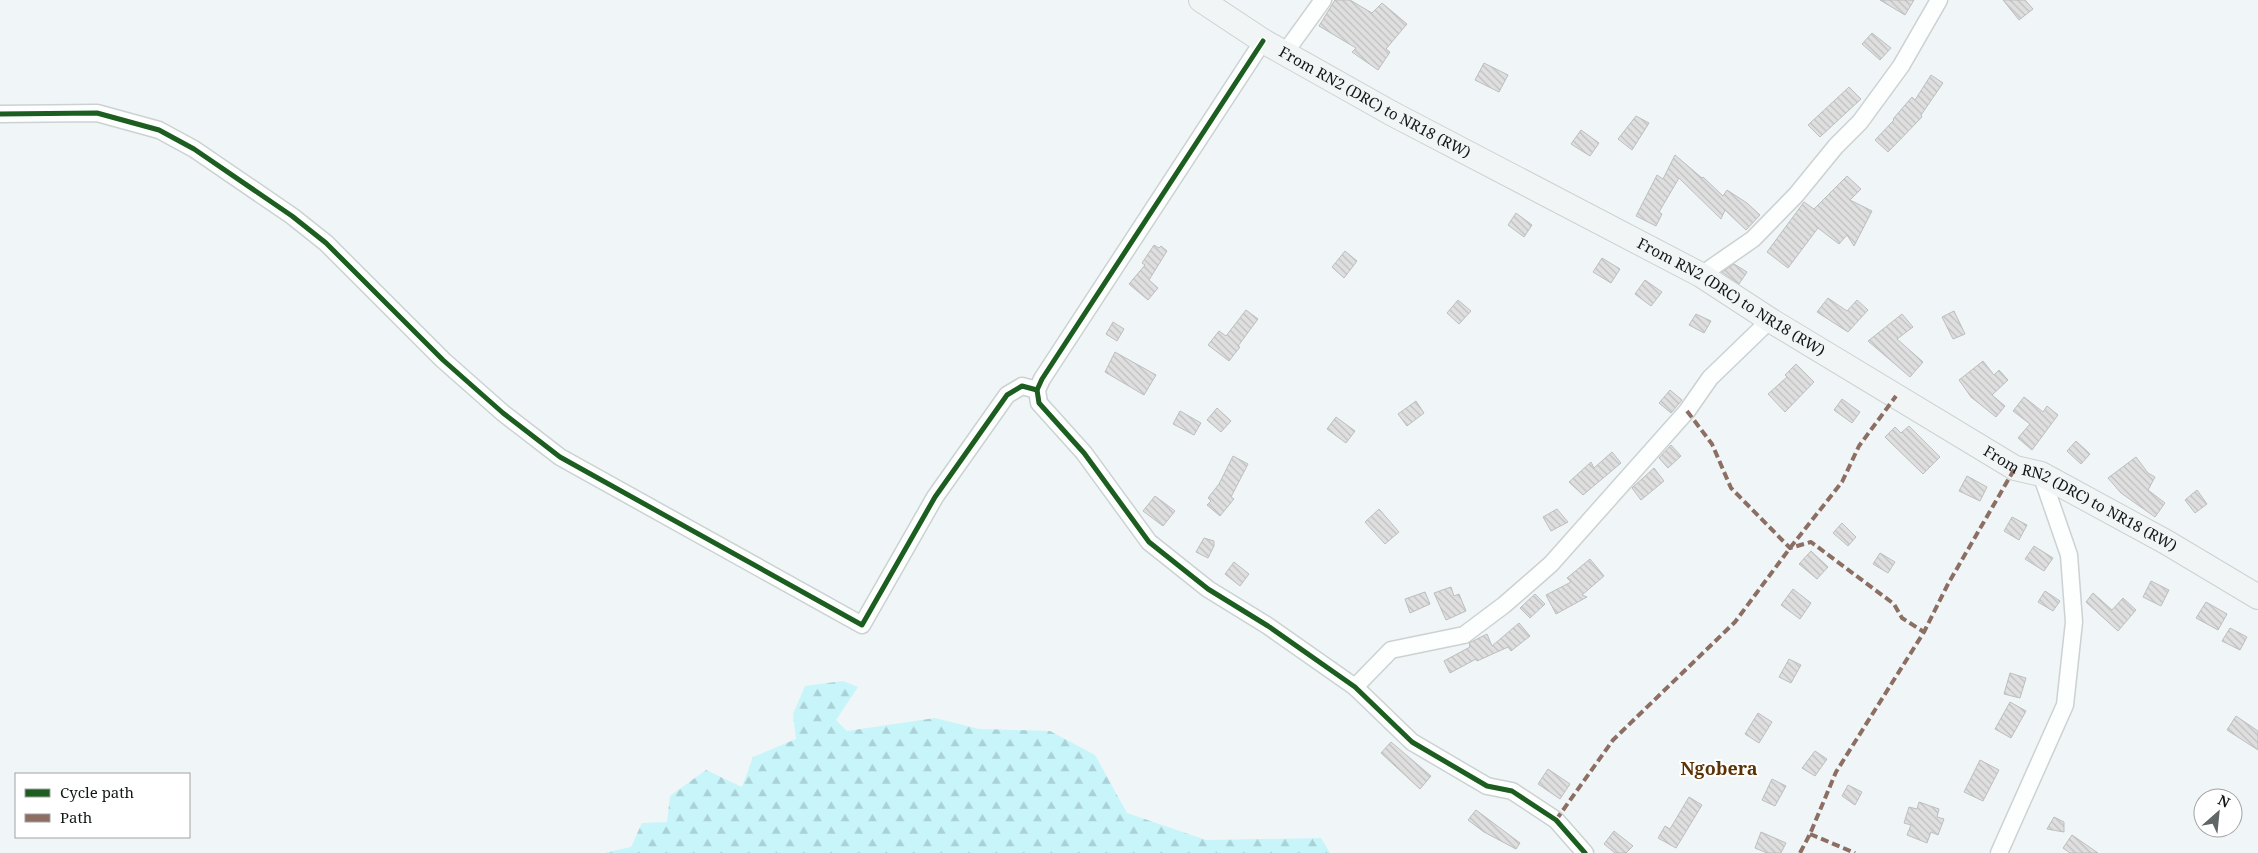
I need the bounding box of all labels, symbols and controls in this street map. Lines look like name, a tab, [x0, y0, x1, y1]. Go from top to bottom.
street label: From RN2 (DRC) to NR18 (RW)	[1276, 41, 1475, 162]
street label: From RN2 (DRC) to NR18 (RW)	[1634, 232, 1829, 360]
street label: From RN2 (DRC) to NR18 (RW)	[1980, 440, 2181, 555]
district label: Ngobera	[1680, 756, 1758, 780]
legend	[15, 773, 190, 838]
text: Cycle path	[60, 782, 135, 802]
north arrow	[2193, 788, 2243, 838]
text: N	[2215, 790, 2233, 812]
text: Path	[60, 807, 93, 827]

